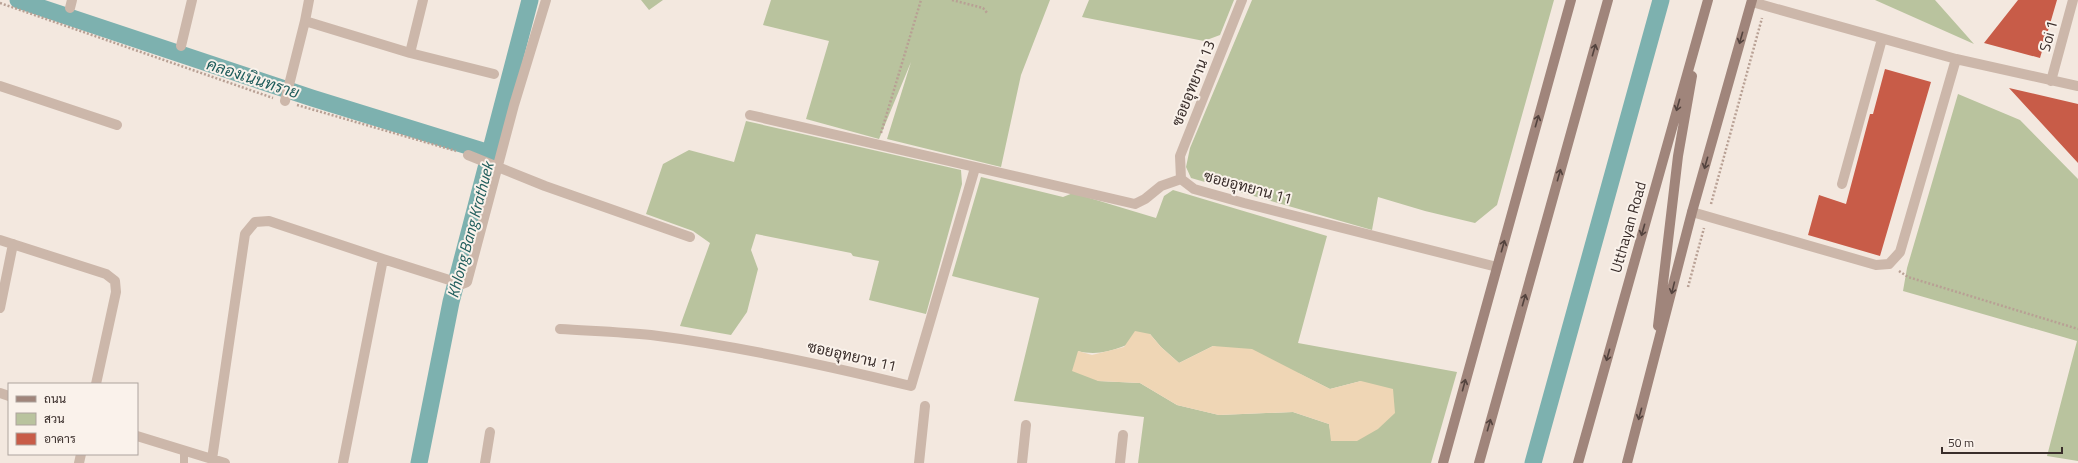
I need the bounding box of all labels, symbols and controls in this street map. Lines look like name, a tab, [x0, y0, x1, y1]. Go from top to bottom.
street label: Soi 1	[2033, 18, 2063, 54]
one-way arrow	[1737, 31, 1745, 44]
street label: ซอยอุทยาน 13	[1165, 37, 1221, 129]
one-way arrow	[1591, 44, 1598, 57]
water label: คลองเนินทราย	[204, 52, 302, 104]
one-way arrow	[1674, 98, 1681, 111]
one-way arrow	[1534, 115, 1542, 128]
one-way arrow	[1702, 156, 1709, 169]
water label: Khlong Bang Krathuek	[440, 158, 500, 301]
street label: ซอยอุทยาน 11	[1201, 164, 1295, 210]
one-way arrow	[1556, 169, 1563, 182]
street label: Utthayan Road	[1604, 179, 1652, 275]
one-way arrow	[1639, 223, 1646, 236]
one-way arrow	[1500, 240, 1507, 253]
one-way arrow	[1668, 281, 1676, 294]
one-way arrow	[1521, 294, 1528, 307]
street label: ซอยอุทยาน 11	[805, 335, 899, 377]
one-way arrow	[1604, 349, 1611, 362]
one-way arrow	[1461, 379, 1469, 392]
legend	[8, 383, 138, 455]
text: ถนน	[44, 389, 67, 408]
one-way arrow	[1636, 407, 1644, 420]
text: สวน	[44, 409, 65, 428]
one-way arrow	[1486, 419, 1493, 432]
text: อาคาร	[44, 429, 76, 448]
scale bar	[1942, 429, 2062, 455]
text: 50 m	[1948, 433, 1974, 452]

